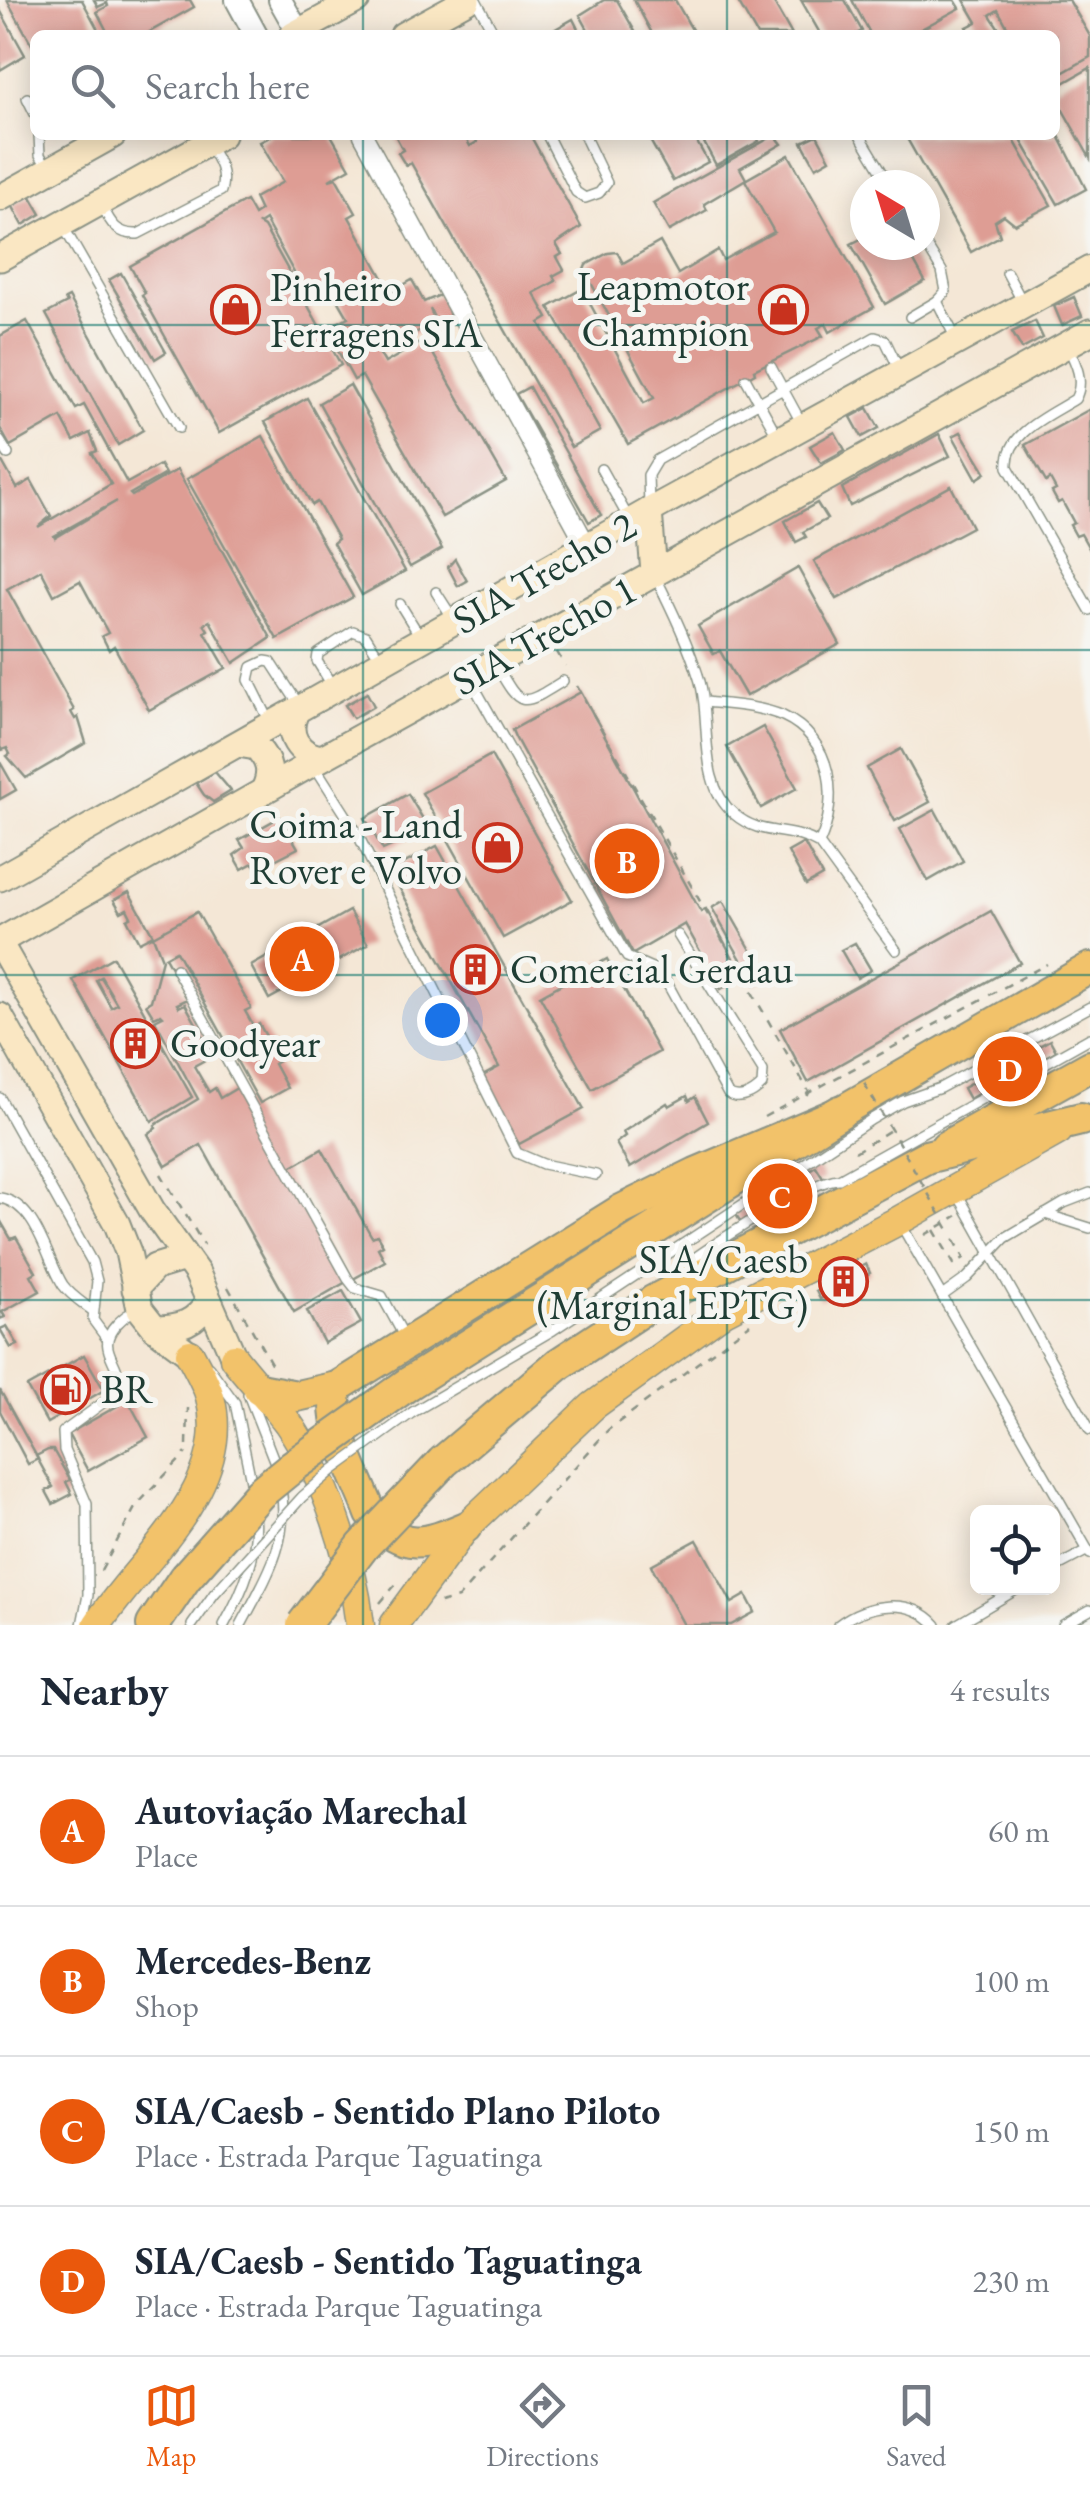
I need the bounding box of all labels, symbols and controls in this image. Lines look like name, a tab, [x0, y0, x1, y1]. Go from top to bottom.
search box	[30, 30, 1060, 140]
icon: search	[65, 58, 120, 113]
text: Search here	[145, 61, 310, 110]
north arrow	[850, 170, 940, 260]
place label: Leapmotor Champion	[577, 260, 750, 358]
place label: Pinheiro Ferragens SIA	[270, 261, 483, 359]
shop icon: Leapmotor Champion	[758, 283, 810, 335]
shop icon: Pinheiro Ferragens SIA	[209, 284, 261, 336]
street label: SIA Trecho 2	[443, 499, 645, 645]
street label: SIA Trecho 1	[443, 563, 645, 707]
place label: Coima - Land Rover e Volvo	[249, 798, 463, 896]
shop icon: Coima - Land Rover e Volvo	[471, 821, 523, 873]
pin: B	[594, 824, 660, 898]
pin: A	[270, 922, 334, 996]
building icon: Comercial Gerdau	[449, 943, 501, 995]
place label: Comercial Gerdau	[510, 943, 793, 995]
your location	[417, 995, 468, 1046]
building icon: Goodyear	[109, 1017, 161, 1069]
place label: Goodyear	[170, 1017, 321, 1069]
pin: D	[978, 1032, 1042, 1106]
pin: C	[748, 1158, 812, 1234]
place label: SIA/Caesb (Marginal EPTG)	[537, 1233, 808, 1331]
building icon: SIA/Caesb (Marginal EPTG)	[817, 1256, 869, 1308]
fuel station icon: BR	[40, 1363, 92, 1415]
place label: BR	[101, 1363, 153, 1415]
map controls	[970, 1505, 1060, 1595]
button: locate	[970, 1505, 1060, 1595]
text: Nearby	[40, 1663, 169, 1718]
text: 4 results	[950, 1669, 1050, 1711]
text: Autoviação Marechal	[135, 1786, 467, 1835]
text: A	[61, 1810, 84, 1852]
text: 60 m	[988, 1810, 1050, 1852]
text: Place	[135, 1835, 198, 1877]
text: Mercedes-Benz	[135, 1936, 371, 1985]
text: B	[62, 1960, 83, 2002]
text: 100 m	[973, 1960, 1050, 2002]
text: Shop	[135, 1985, 199, 2027]
text: SIA/Caesb - Sentido Plano Piloto	[135, 2086, 660, 2135]
text: C	[61, 2110, 84, 2152]
text: 150 m	[973, 2110, 1050, 2152]
text: Place · Estrada Parque Taguatinga	[135, 2135, 542, 2177]
text: SIA/Caesb - Sentido Taguatinga	[135, 2236, 642, 2285]
text: D	[60, 2260, 85, 2302]
text: 230 m	[973, 2260, 1050, 2302]
text: Place · Estrada Parque Taguatinga	[135, 2285, 542, 2327]
tab: Map	[144, 2378, 199, 2474]
tab: Directions	[486, 2378, 599, 2474]
tab: Saved	[886, 2378, 946, 2474]

